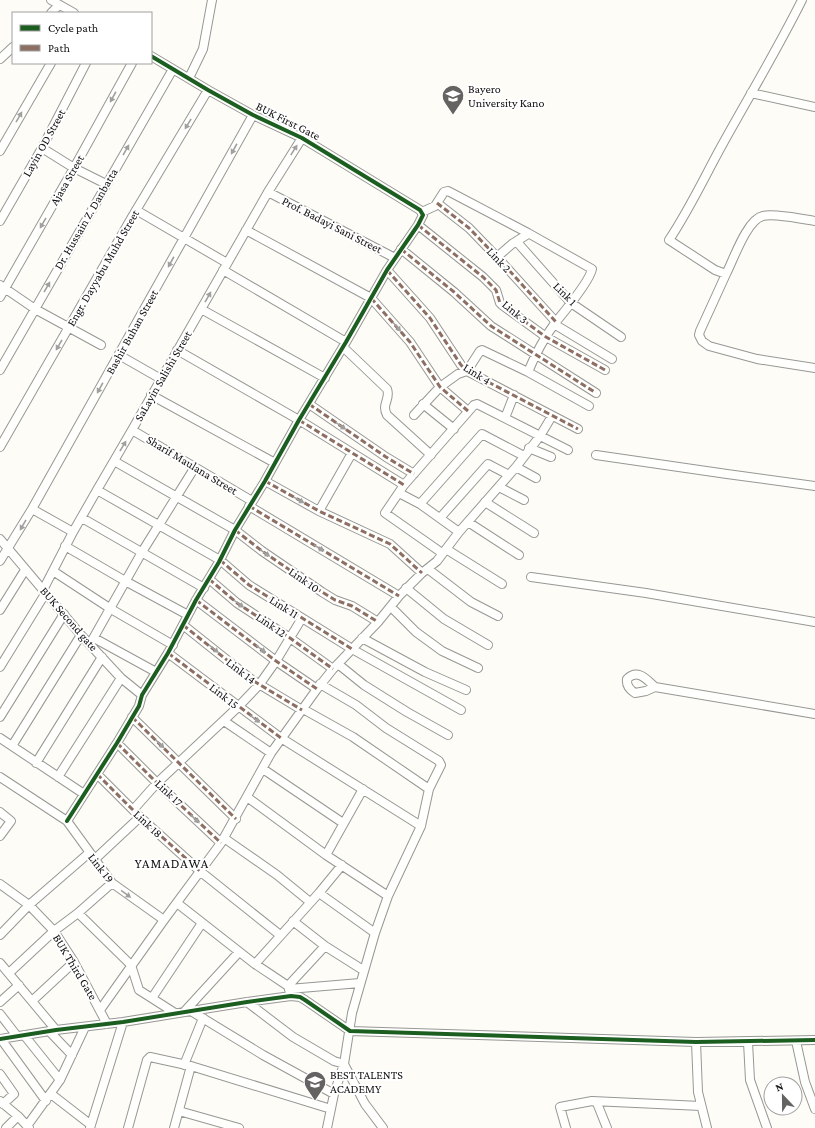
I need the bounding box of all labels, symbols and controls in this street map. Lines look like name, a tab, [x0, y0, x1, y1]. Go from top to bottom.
legend	[12, 12, 152, 64]
text: Cycle path	[48, 21, 99, 35]
text: Path	[48, 41, 70, 55]
place label: Bayero University Kano	[468, 82, 545, 110]
school or university icon: Bayero University Kano	[440, 83, 466, 116]
one-way arrow	[110, 91, 117, 103]
street label: BUK First Gate	[254, 99, 322, 143]
street label: Layin OD Street	[20, 106, 69, 179]
one-way arrow	[16, 111, 23, 123]
one-way arrow	[185, 118, 192, 130]
one-way arrow	[231, 143, 238, 155]
one-way arrow	[290, 144, 297, 156]
one-way arrow	[122, 145, 129, 156]
street label: Ajasa Street	[47, 151, 88, 208]
street label: Dr. Hussain Z. Danbatta	[51, 166, 121, 272]
street label: Prof. Badayi Sani Street	[280, 194, 385, 257]
street label: Engr. Dayyabu Muhd Street	[64, 206, 143, 329]
one-way arrow	[39, 217, 46, 229]
street label: Link 2	[484, 245, 514, 276]
one-way arrow	[168, 256, 175, 268]
street label: Link 1	[550, 279, 580, 309]
one-way arrow	[43, 282, 50, 293]
street label: Bashir Buhan Street	[103, 286, 162, 377]
one-way arrow	[204, 291, 211, 302]
street label: Link 3	[499, 297, 531, 327]
one-way arrow	[392, 322, 402, 332]
street label: SaLayin Salishi Street	[131, 327, 195, 424]
one-way arrow	[56, 339, 63, 351]
street label: Link 4	[461, 360, 493, 388]
one-way arrow	[97, 382, 104, 394]
one-way arrow	[336, 422, 347, 430]
street label: Sharif Maulana Street	[144, 432, 241, 498]
one-way arrow	[119, 440, 126, 452]
one-way arrow	[293, 496, 305, 503]
one-way arrow	[19, 519, 26, 531]
one-way arrow	[313, 544, 325, 551]
one-way arrow	[260, 549, 271, 557]
street label: Link 10	[286, 564, 322, 596]
street label: BUK Second gate	[37, 584, 101, 654]
street label: Link 11	[267, 593, 301, 621]
one-way arrow	[234, 600, 245, 608]
street label: Link 12	[253, 610, 289, 640]
one-way arrow	[208, 645, 219, 654]
one-way arrow	[255, 645, 266, 654]
street label: Link 14	[223, 655, 259, 687]
street label: Link 15	[207, 680, 241, 712]
one-way arrow	[249, 715, 260, 723]
one-way arrow	[155, 739, 165, 749]
street label: Link 17	[152, 777, 186, 810]
street label: Link 18	[131, 807, 165, 841]
one-way arrow	[190, 814, 200, 823]
street label: Link 19	[85, 850, 117, 886]
district label: YAMADAWA	[135, 856, 209, 871]
one-way arrow	[121, 890, 132, 898]
street label: BUK Third Gate	[50, 931, 100, 1003]
place label: BEST TALENTS ACADEMY	[330, 1068, 403, 1096]
school or university icon: BEST TALENTS ACADEMY	[302, 1069, 328, 1102]
north arrow	[763, 1076, 803, 1116]
text: N	[774, 1080, 785, 1094]

